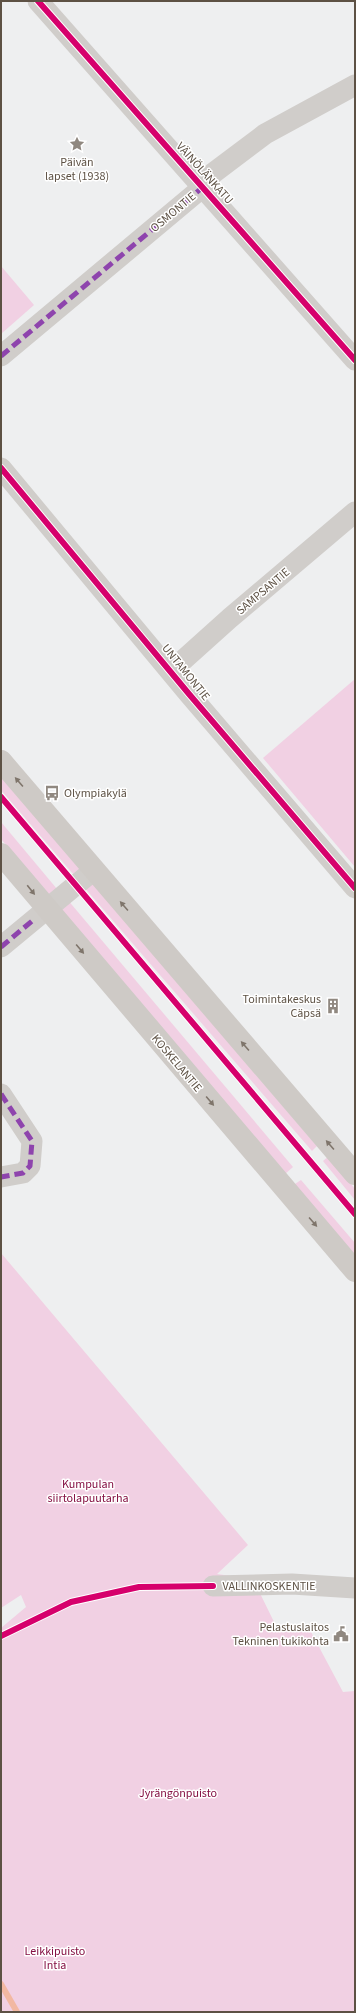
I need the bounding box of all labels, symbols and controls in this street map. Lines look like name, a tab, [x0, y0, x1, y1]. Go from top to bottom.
place icon: Päivän lapset (1938)	[68, 135, 86, 153]
street label: VÄINÖLÄNKATU	[172, 138, 237, 208]
place label: Päivän lapset (1938)	[45, 154, 109, 185]
street label: OSMONTIE	[147, 188, 200, 236]
street label: SAMPSANTIE	[233, 564, 294, 619]
street label: UNTAMONTIE	[158, 640, 214, 704]
one-way arrow	[15, 777, 24, 788]
bus stop icon: Olympiakylä	[43, 784, 61, 802]
place label: Olympiakylä	[64, 785, 127, 802]
one-way arrow	[27, 885, 36, 896]
one-way arrow	[120, 900, 129, 911]
one-way arrow	[76, 943, 85, 954]
place label: Toimintakeskus Cäpsä	[243, 991, 321, 1022]
building icon: Toimintakeskus Cäpsä	[324, 997, 342, 1015]
street label: KOSKELANTIE	[147, 1031, 206, 1096]
one-way arrow	[241, 1041, 250, 1051]
one-way arrow	[205, 1096, 214, 1106]
one-way arrow	[325, 1139, 334, 1150]
one-way arrow	[308, 1217, 318, 1227]
park label: Kumpulan siirtolapuutarha	[48, 1476, 128, 1507]
street label: VALLINKOSKENTIE	[222, 1578, 316, 1595]
place label: Pelastuslaitos Tekninen tukikohta	[232, 1619, 329, 1650]
public building icon: Pelastuslaitos Tekninen tukikohta	[332, 1625, 350, 1643]
park label: Jyrängönpuisto	[139, 1785, 217, 1802]
park label: Leikkipuisto Intia	[25, 1943, 85, 1974]

